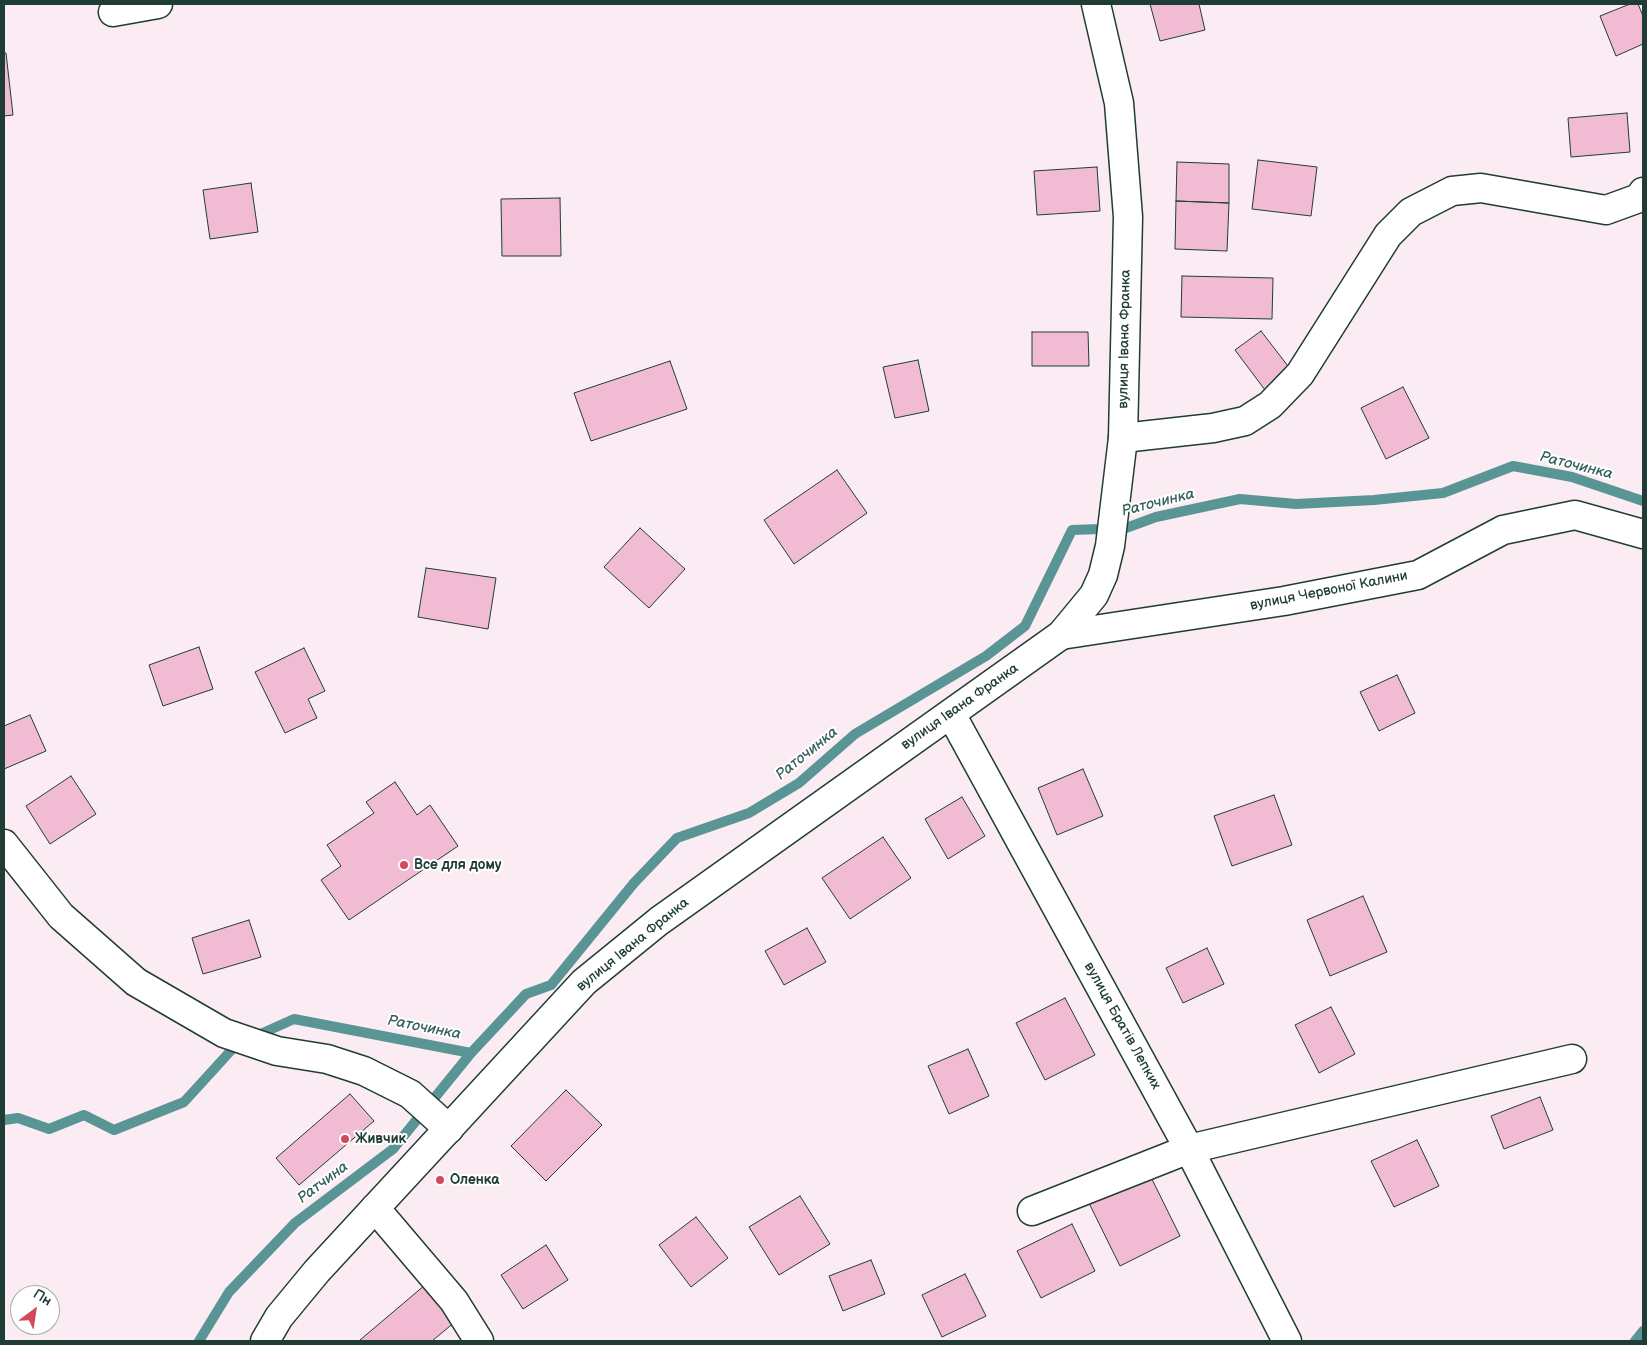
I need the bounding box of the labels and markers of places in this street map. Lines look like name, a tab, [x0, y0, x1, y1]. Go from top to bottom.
place label: Все для дому	[414, 857, 502, 873]
marker: Все для дому	[398, 859, 410, 871]
place label: Живчик	[355, 1131, 406, 1147]
marker: Живчик	[339, 1133, 351, 1145]
place label: Оленка	[450, 1172, 499, 1188]
marker: Оленка	[434, 1174, 446, 1186]

